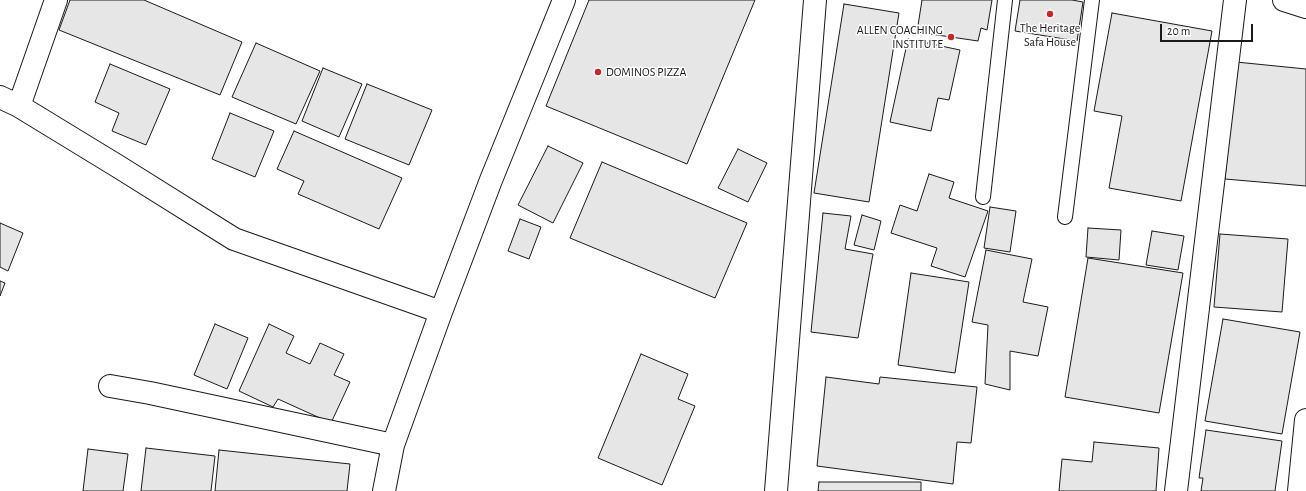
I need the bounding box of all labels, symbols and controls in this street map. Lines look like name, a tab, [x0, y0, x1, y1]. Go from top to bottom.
marker: The Heritage Safa House	[1045, 9, 1055, 19]
scale bar	[1162, 16, 1255, 42]
place label: The Heritage Safa House	[1020, 21, 1080, 49]
place label: ALLEN COACHING INSTITUTE	[857, 23, 943, 51]
text: 20 m	[1167, 25, 1190, 37]
marker: ALLEN COACHING INSTITUTE	[946, 32, 956, 42]
place label: DOMINOS PIZZA	[606, 65, 686, 79]
marker: DOMINOS PIZZA	[593, 67, 603, 77]

